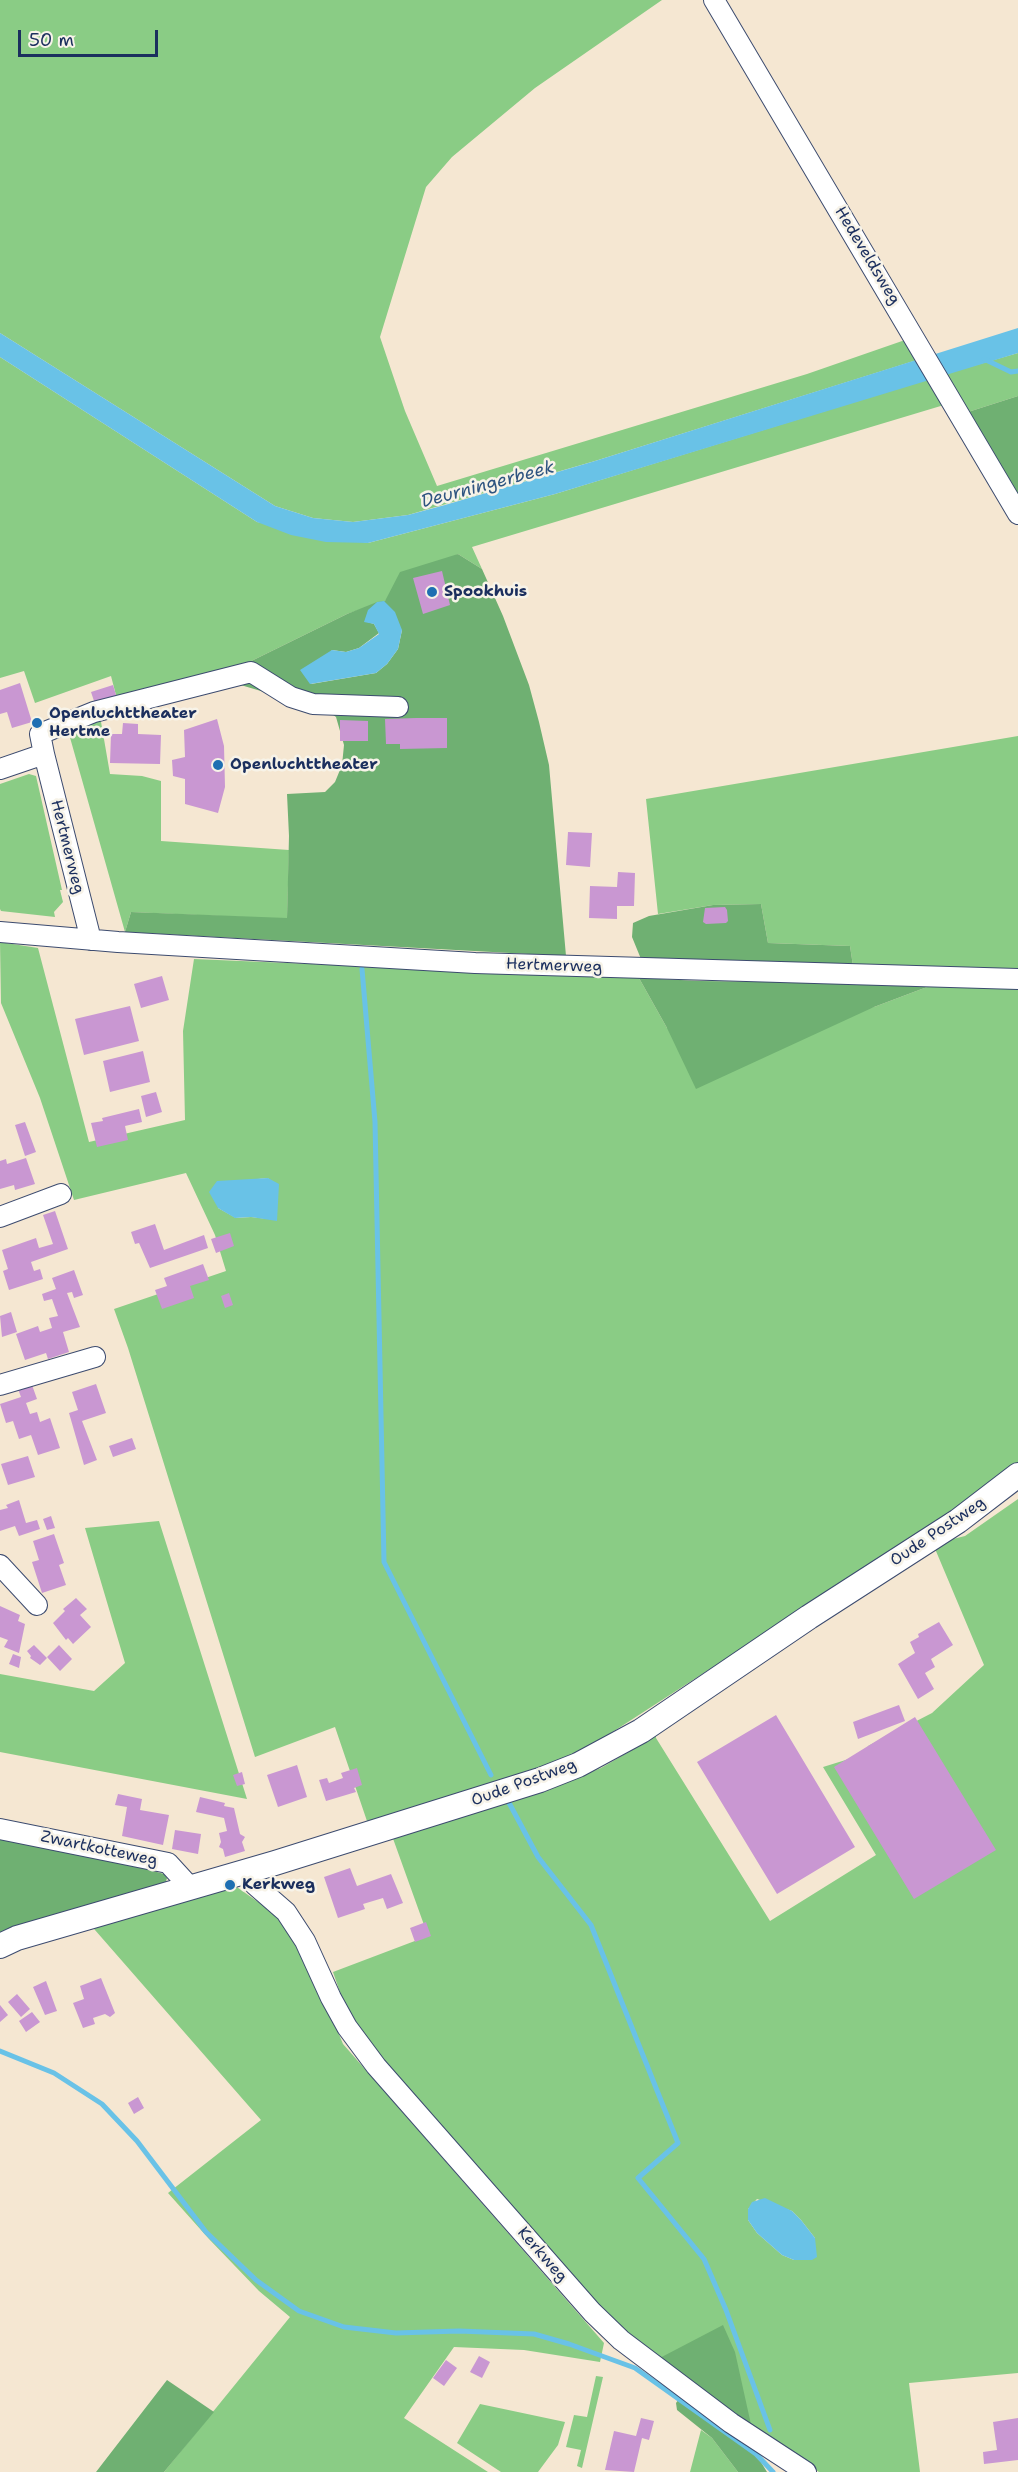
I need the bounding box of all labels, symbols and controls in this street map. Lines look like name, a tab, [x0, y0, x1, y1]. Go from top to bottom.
scale bar	[21, 18, 160, 56]
text: 50 m	[29, 28, 74, 52]
street label: Hedeveldsweg	[830, 203, 904, 309]
water label: Deurningerbeek	[419, 457, 557, 513]
place label: Spookhuis	[444, 582, 527, 602]
marker: Spookhuis	[425, 585, 439, 599]
place label: Openluchttheater Hertme	[49, 704, 197, 742]
marker: Openluchttheater Hertme	[30, 716, 44, 730]
place label: Openluchttheater	[230, 755, 378, 775]
marker: Openluchttheater	[211, 758, 225, 772]
street label: Hertmerweg	[46, 798, 88, 896]
street label: Hertmerweg	[506, 955, 602, 977]
street label: Oude Postweg	[887, 1493, 989, 1571]
street label: Oude Postweg	[469, 1755, 579, 1811]
street label: Zwartkotteweg	[39, 1827, 159, 1871]
place label: Kerkweg	[242, 1875, 315, 1895]
marker: Kerkweg	[223, 1878, 237, 1892]
street label: Kerkweg	[513, 2223, 571, 2287]

